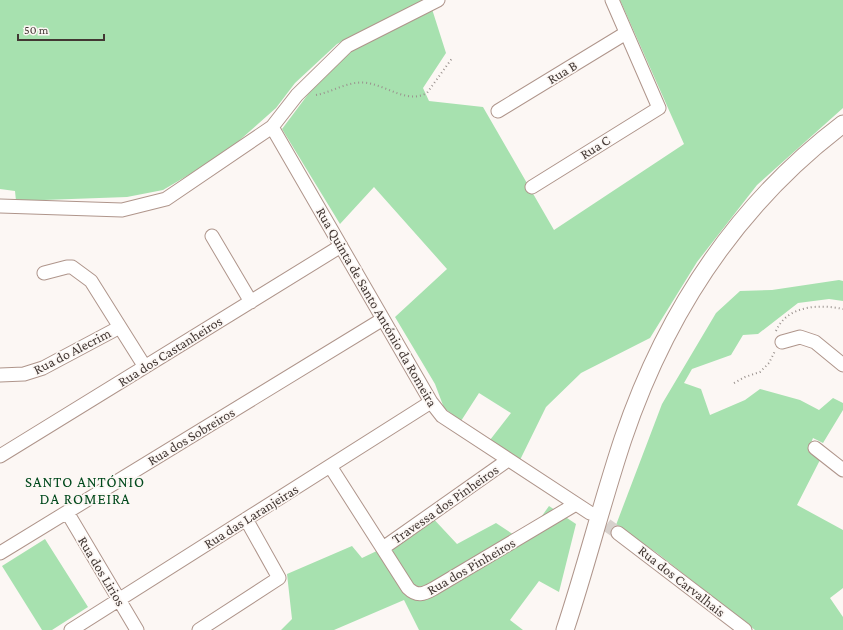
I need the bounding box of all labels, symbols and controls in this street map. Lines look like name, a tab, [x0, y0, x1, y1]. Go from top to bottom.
scale bar	[18, 16, 104, 42]
text: 50 m	[24, 23, 49, 37]
street label: Rua B	[544, 57, 580, 87]
street label: Rua C	[577, 132, 613, 162]
street label: Rua Quinta de Santo António da Romeira	[313, 204, 441, 410]
street label: Rua dos Castanheiros	[115, 312, 225, 390]
street label: Rua do Alecrim	[31, 325, 113, 377]
street label: Rua dos Sobreiros	[145, 404, 237, 468]
street label: Travessa dos Pinheiros	[389, 461, 501, 547]
district label: SANTO ANTÓNIO DA ROMEIRA	[25, 474, 145, 507]
street label: Rua das Laranjeiras	[201, 481, 302, 552]
street label: Rua dos Lirios	[75, 533, 129, 609]
street label: Rua dos Pinheiros	[424, 534, 518, 598]
street label: Rua dos Carvalhais	[635, 542, 729, 620]

